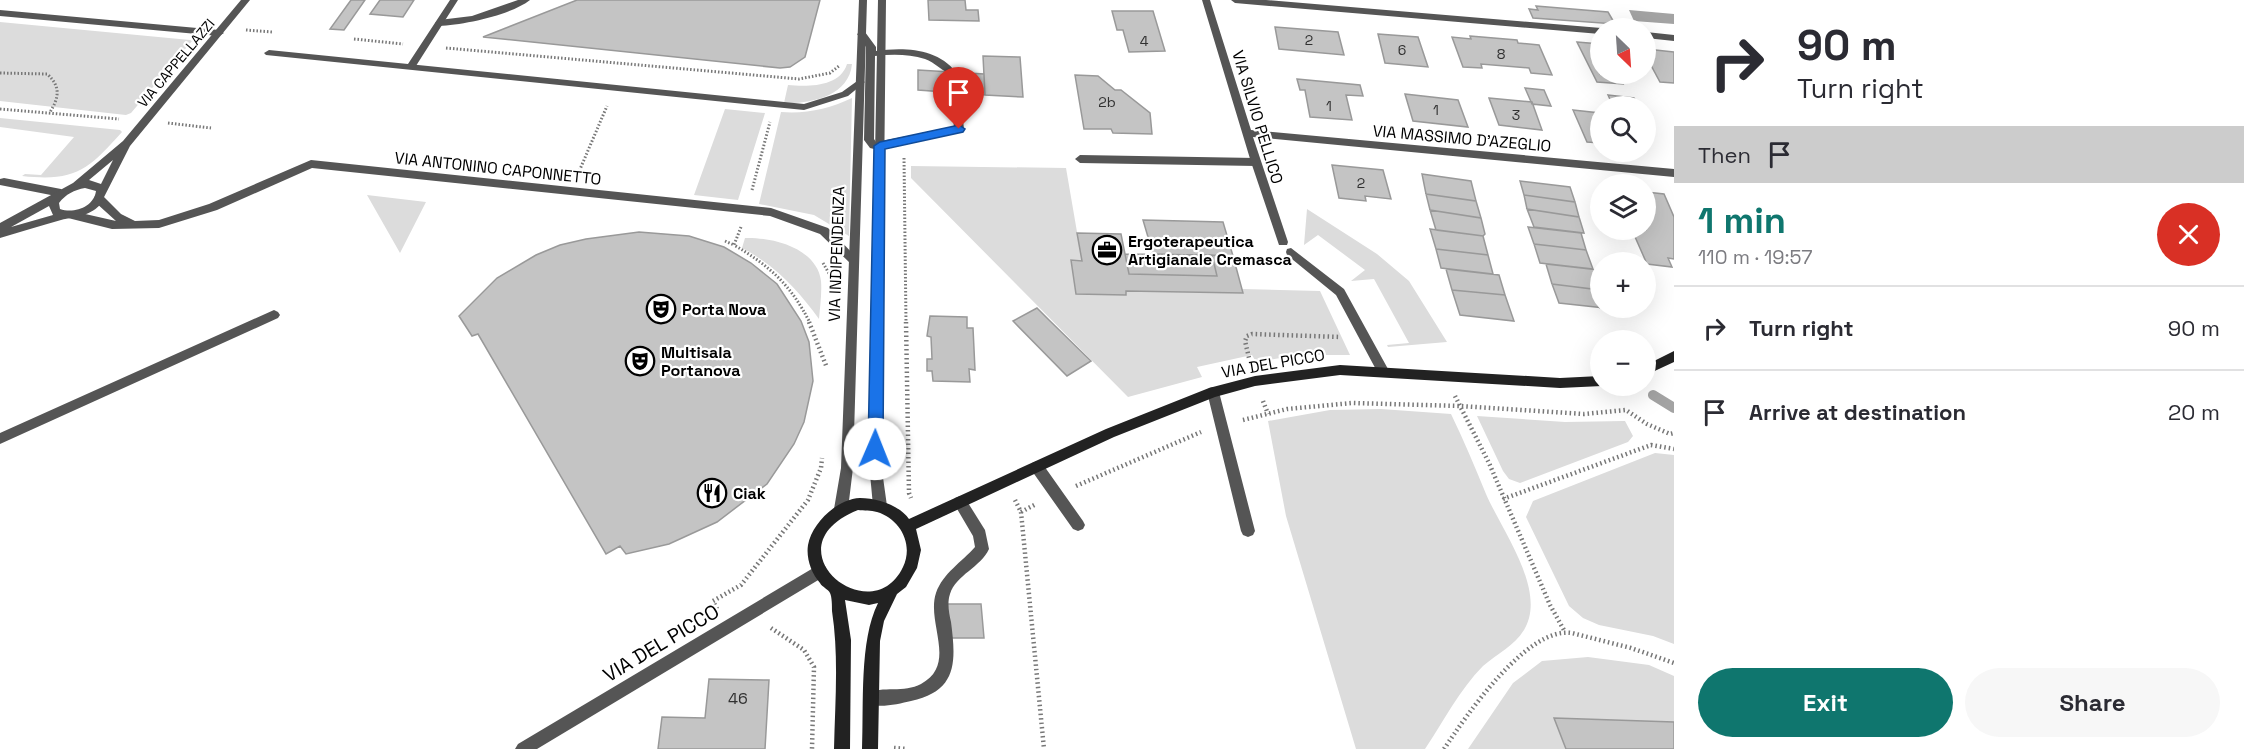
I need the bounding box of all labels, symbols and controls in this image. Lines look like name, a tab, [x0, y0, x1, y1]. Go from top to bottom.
street label: VIA CAPPELLAZZI	[134, 15, 218, 111]
north arrow	[1590, 18, 1656, 84]
map controls	[1590, 18, 1656, 396]
text: 90 m	[1797, 19, 1897, 72]
icon: right	[1698, 24, 1776, 102]
house number: 2	[1305, 31, 1313, 49]
house number: 4	[1140, 32, 1149, 50]
house number: 6	[1398, 41, 1406, 59]
house number: 8	[1497, 45, 1506, 63]
street label: VIA SILVIO PELLICO	[1227, 48, 1288, 186]
pin	[933, 67, 984, 129]
text: Turn right	[1797, 71, 1924, 106]
icon: arrive	[942, 76, 975, 109]
house number: 2b	[1098, 93, 1116, 111]
button: search	[1590, 96, 1656, 162]
house number: 1	[1326, 97, 1332, 115]
house number: 1	[1433, 101, 1439, 119]
house number: 3	[1512, 106, 1520, 124]
street label: VIA MASSIMO D'AZEGLIO	[1372, 120, 1552, 157]
icon: arrive	[1763, 138, 1796, 171]
text: Then	[1698, 141, 1751, 169]
street label: VIA ANTONINO CAPONNETTO	[394, 147, 602, 190]
house number: 2	[1357, 174, 1365, 192]
button: layers	[1590, 174, 1656, 240]
street label: VIA INDIPENDENZA	[824, 186, 849, 322]
text: 1 min	[1698, 198, 1786, 244]
button: close	[2157, 203, 2220, 266]
place label: Ergoterapeutica Artigianale Cremasca	[1128, 231, 1292, 270]
office icon: Ergoterapeutica Artigianale Cremasca	[1091, 234, 1123, 266]
text: 110 m · 19:57	[1698, 244, 1813, 270]
button: +	[1590, 252, 1656, 318]
theatre icon: Porta Nova	[645, 293, 677, 325]
place label: Porta Nova	[682, 299, 766, 320]
icon: right	[1698, 312, 1731, 345]
text: Turn right	[1749, 314, 1854, 342]
text: 90 m	[2168, 314, 2220, 342]
button: −	[1590, 330, 1656, 396]
place label: Multisala Portanova	[661, 342, 740, 381]
street label: VIA DEL PICCO	[1220, 344, 1326, 383]
theatre icon: Multisala Portanova	[624, 345, 656, 377]
icon: arrive	[1698, 396, 1731, 429]
text: Arrive at destination	[1749, 398, 1966, 426]
text: 20 m	[2168, 398, 2220, 426]
position arrow	[843, 417, 907, 481]
restaurant icon: Ciak	[696, 477, 728, 509]
place label: Ciak	[733, 483, 766, 504]
street label: VIA DEL PICCO	[598, 598, 724, 688]
button: Exit	[1698, 668, 1953, 737]
button: Share	[1965, 668, 2220, 737]
house number: 46	[728, 688, 748, 709]

